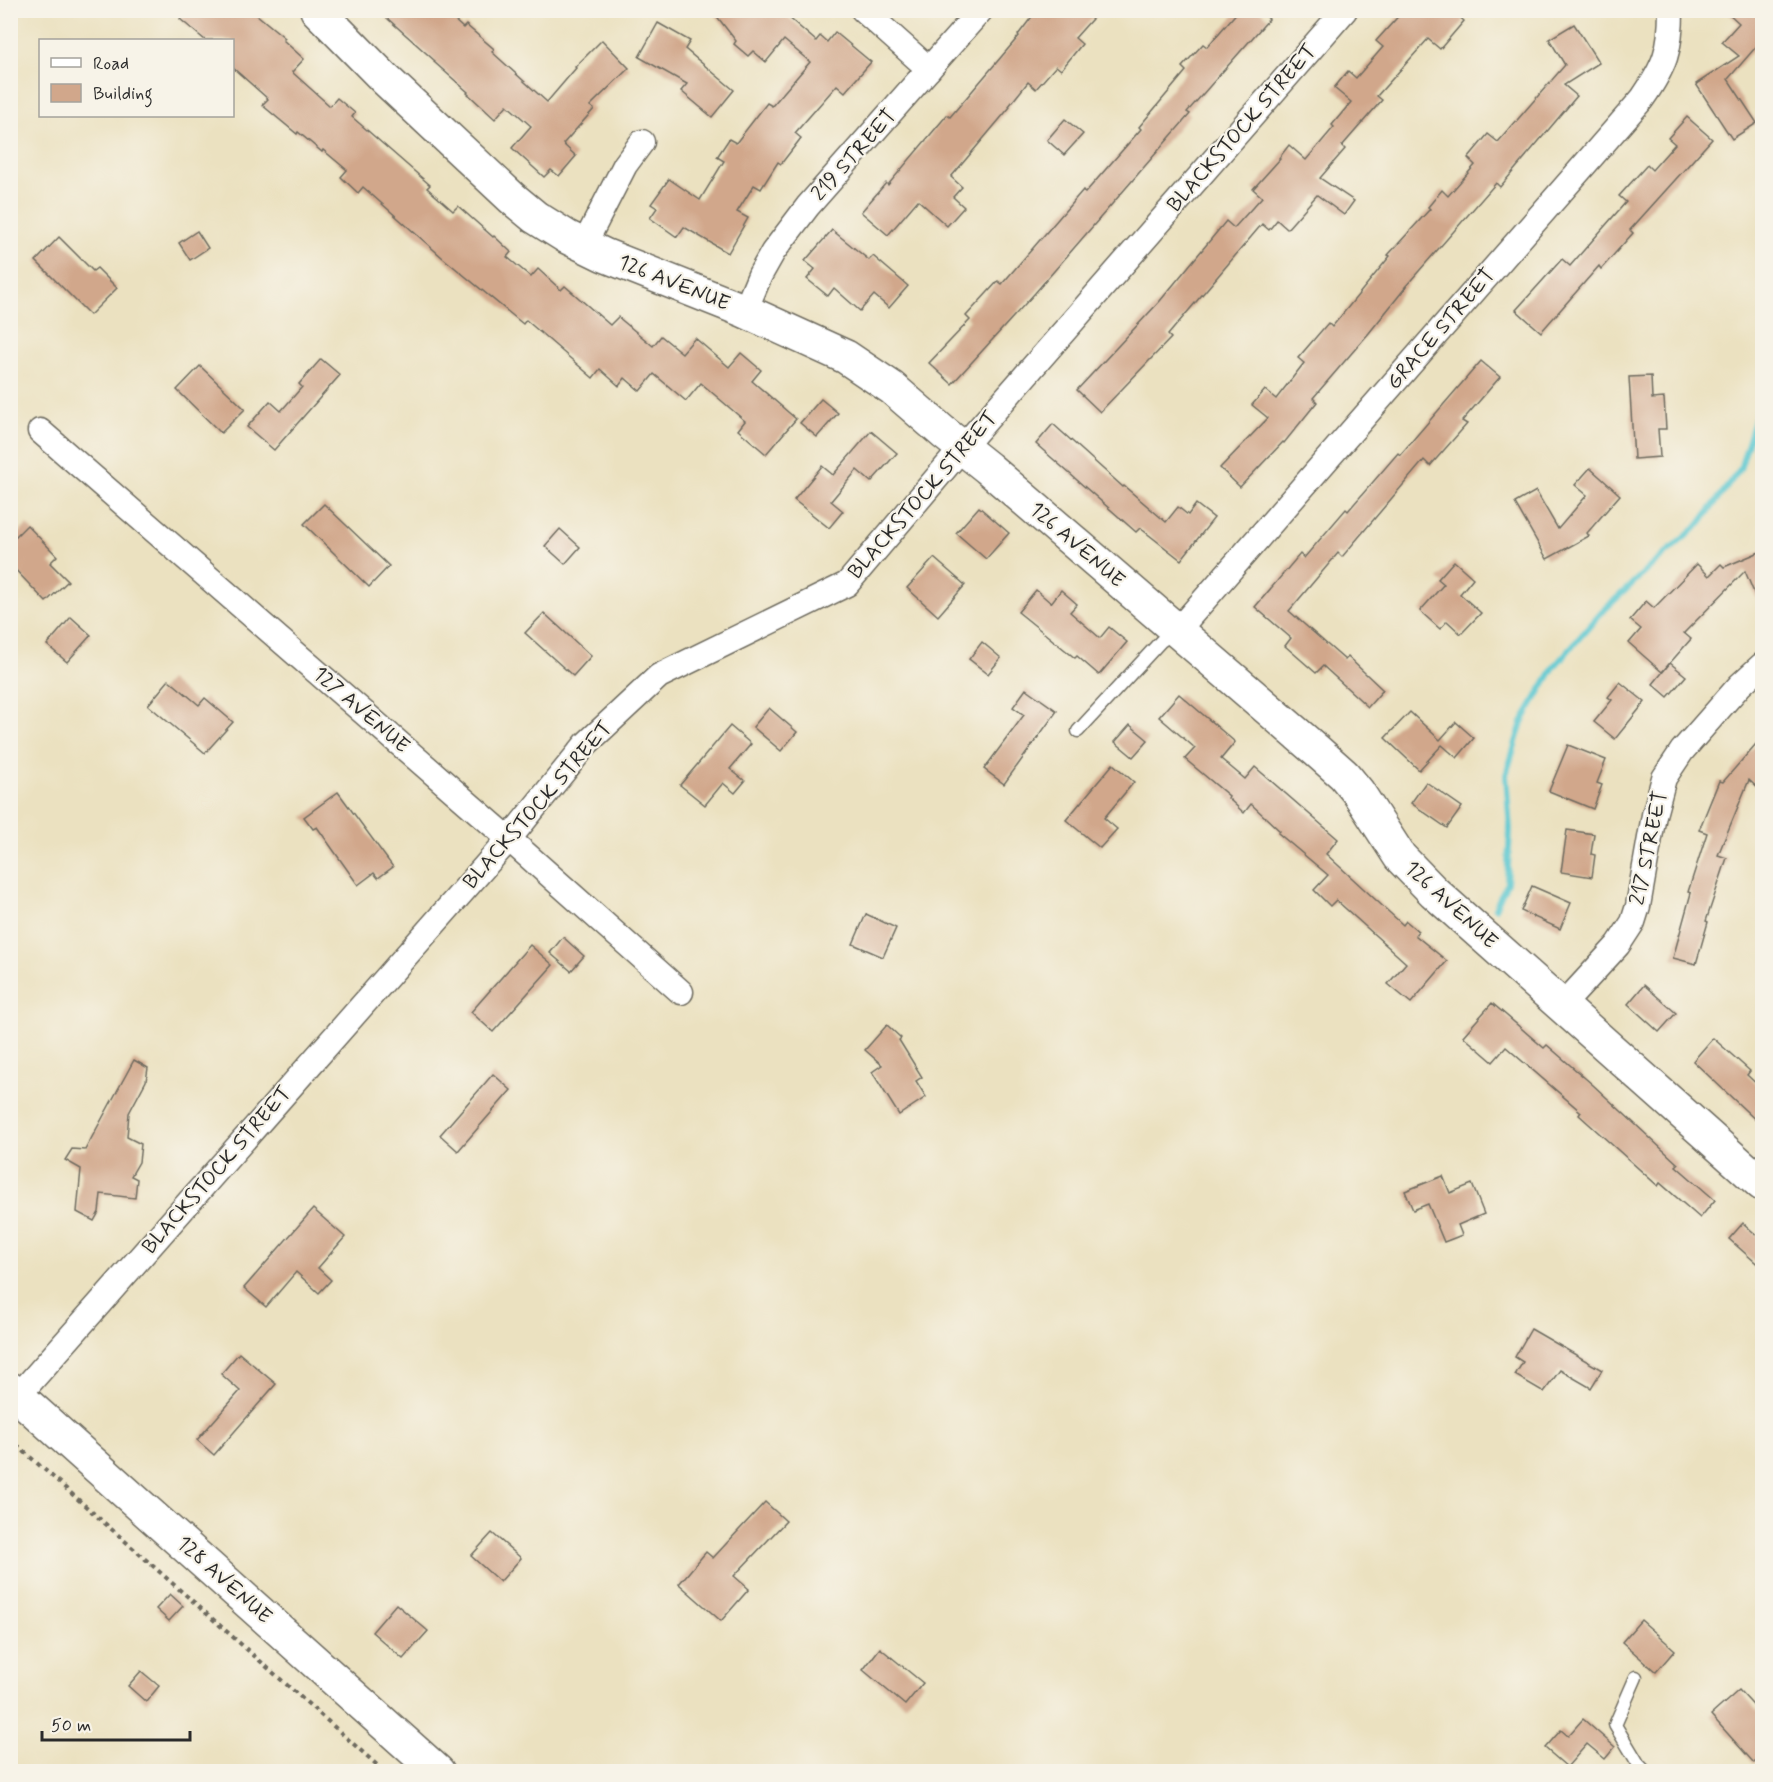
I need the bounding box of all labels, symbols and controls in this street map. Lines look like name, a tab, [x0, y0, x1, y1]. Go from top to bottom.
street label: BLACKSTOCK STREET	[1161, 38, 1323, 218]
legend	[39, 39, 234, 117]
text: Road	[93, 52, 129, 76]
text: Building	[93, 82, 153, 108]
street label: 219 STREET	[805, 103, 903, 207]
street label: 126 AVENUE	[614, 248, 734, 318]
street label: GRACE STREET	[1380, 262, 1502, 396]
street label: BLACKSTOCK STREET	[842, 405, 1004, 585]
street label: 126 AVENUE	[1023, 496, 1131, 594]
street label: 127 AVENUE	[307, 660, 415, 760]
street label: BLACKSTOCK STREET	[457, 715, 619, 895]
street label: 217 STREET	[1623, 788, 1675, 908]
street label: 126 AVENUE	[1398, 855, 1504, 955]
street label: BLACKSTOCK STREET	[136, 1080, 298, 1260]
street label: 128 AVENUE	[170, 1530, 278, 1630]
scale bar	[42, 1704, 190, 1742]
text: 50 m	[51, 1714, 91, 1738]

